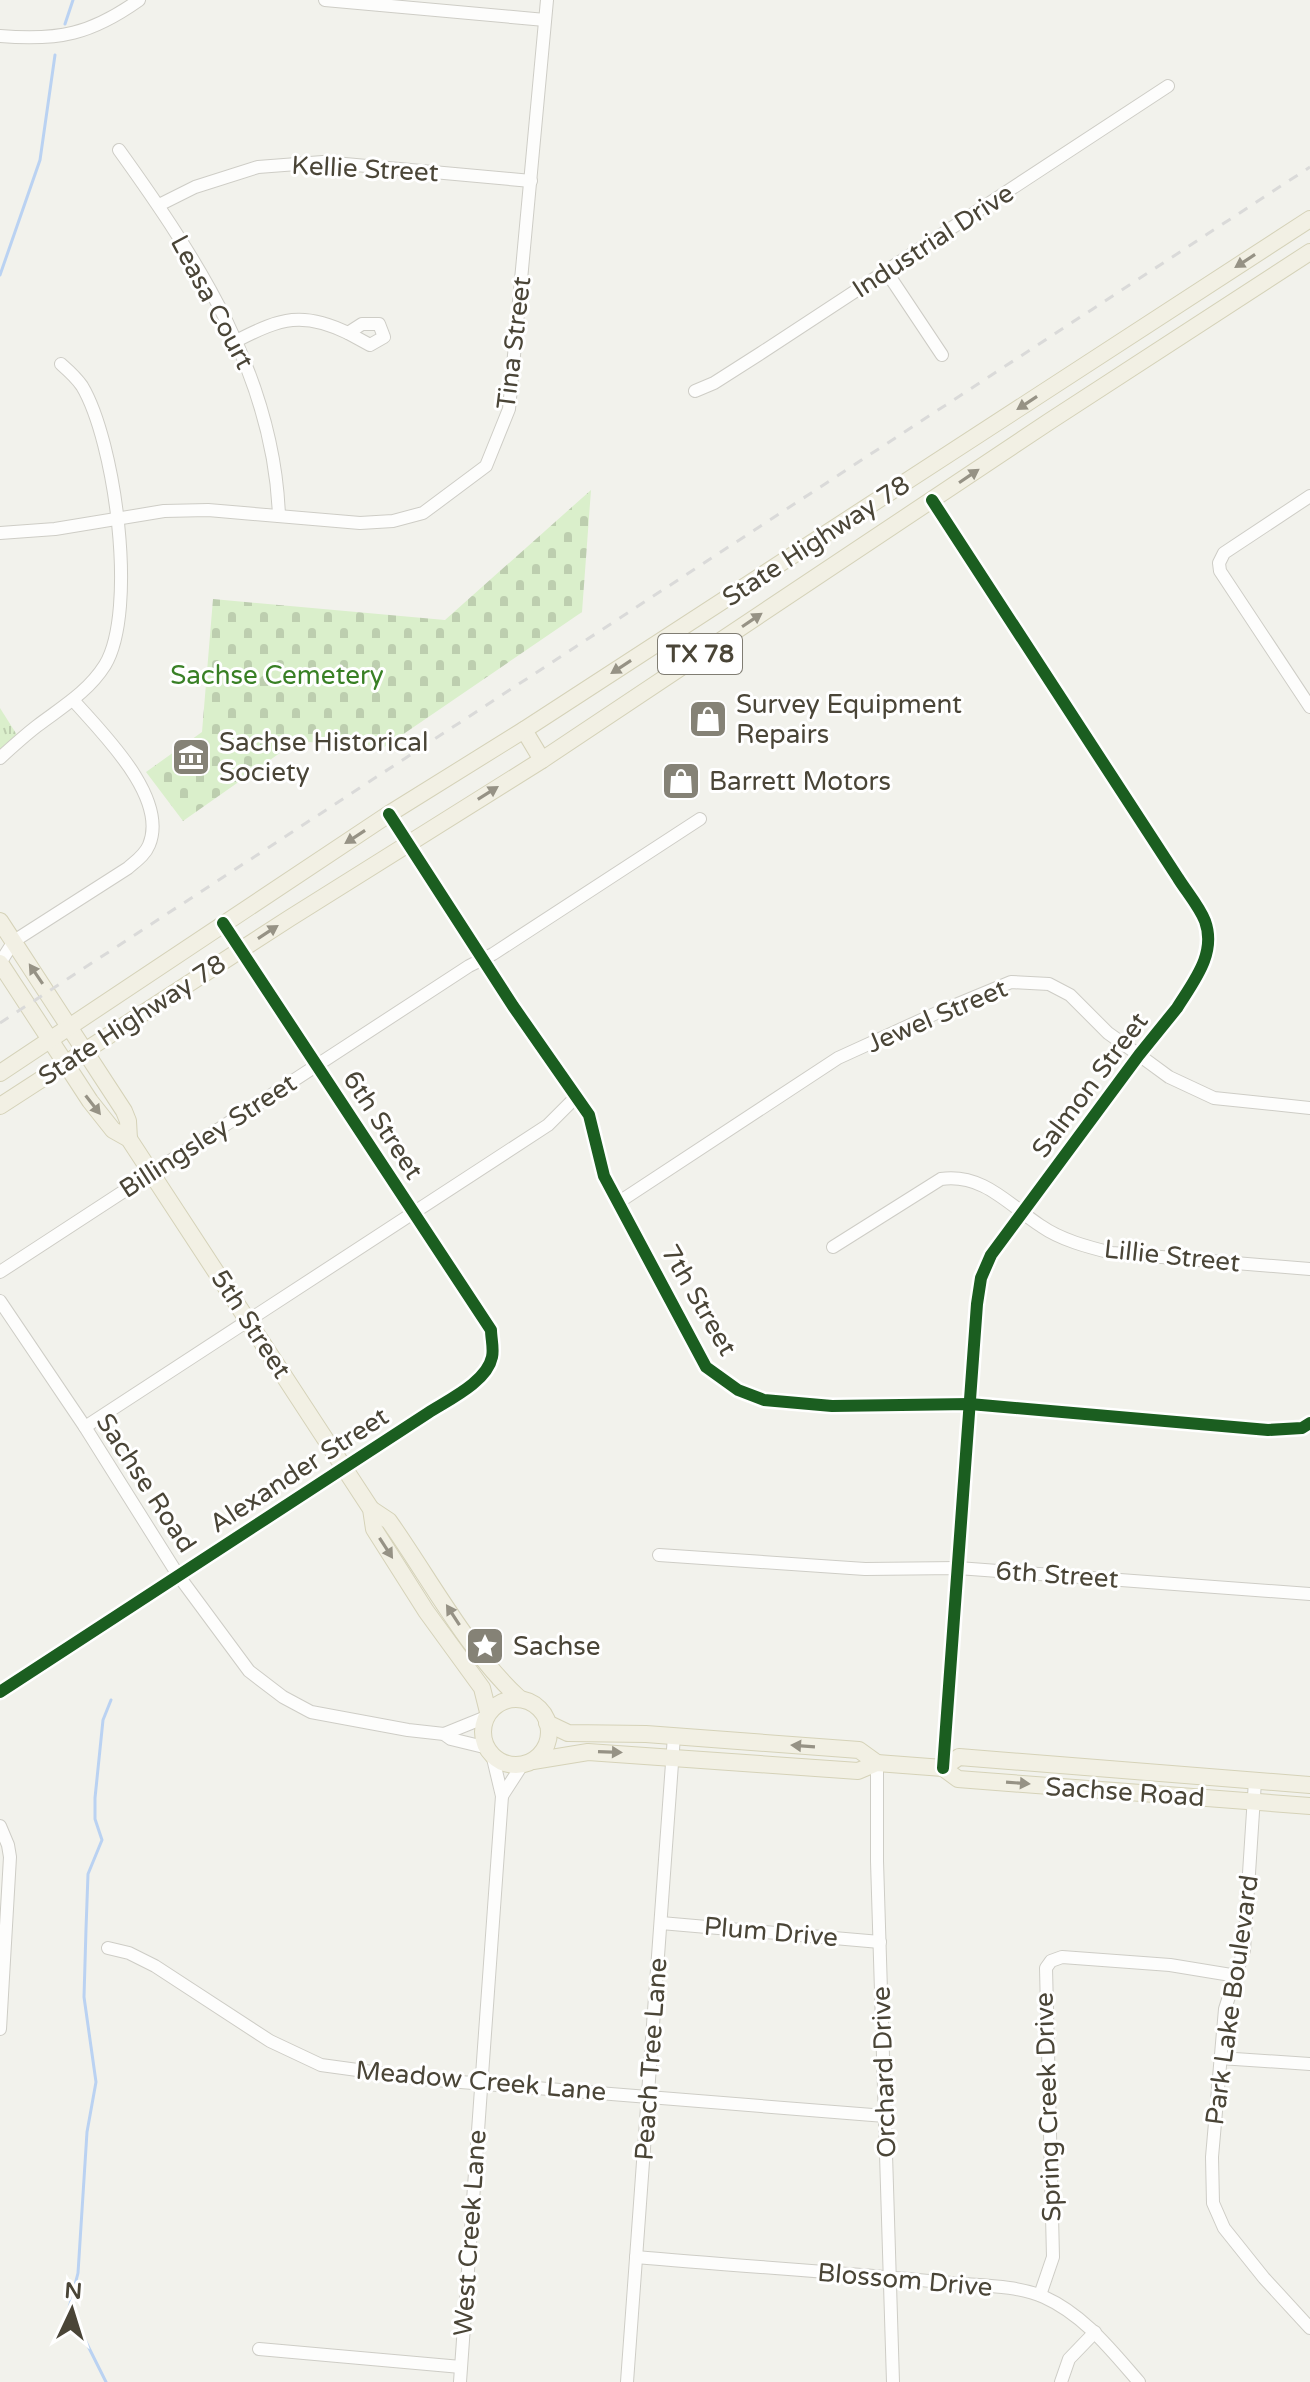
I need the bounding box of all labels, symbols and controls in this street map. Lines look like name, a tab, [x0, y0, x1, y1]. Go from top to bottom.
street label: Kellie Street	[291, 150, 439, 188]
street label: Industrial Drive	[847, 177, 1019, 305]
street label: Leasa Court	[164, 230, 260, 374]
one-way arrow	[1234, 254, 1255, 269]
street label: Tina Street	[490, 275, 538, 411]
one-way arrow	[1016, 396, 1038, 410]
one-way arrow	[958, 468, 979, 483]
street label: State Highway 78	[717, 469, 915, 613]
one-way arrow	[741, 613, 763, 627]
road number: TX 78	[658, 634, 742, 674]
one-way arrow	[610, 659, 632, 673]
park label: Sachse Cemetery	[170, 660, 384, 691]
place label: Survey Equipment Repairs	[736, 689, 962, 750]
shop icon: Survey Equipment Repairs	[687, 698, 729, 740]
place label: Sachse Historical Society	[219, 727, 428, 788]
museum icon: Sachse Historical Society	[170, 736, 212, 778]
shop icon: Barrett Motors	[660, 760, 702, 802]
place label: Barrett Motors	[709, 766, 891, 797]
one-way arrow	[477, 786, 499, 800]
one-way arrow	[344, 829, 365, 844]
one-way arrow	[257, 925, 279, 939]
street label: State Highway 78	[33, 948, 231, 1092]
one-way arrow	[28, 964, 43, 985]
street label: Jewel Street	[862, 973, 1012, 1059]
street label: Salmon Street	[1025, 1006, 1155, 1164]
street label: 6th Street	[336, 1065, 430, 1185]
street label: Billingsley Street	[114, 1067, 302, 1205]
one-way arrow	[85, 1095, 101, 1115]
street label: Lillie Street	[1102, 1233, 1242, 1279]
street label: 7th Street	[655, 1239, 743, 1361]
street label: 5th Street	[204, 1264, 298, 1384]
street label: Alexander Street	[204, 1401, 394, 1539]
street label: Sachse Road	[90, 1408, 202, 1558]
one-way arrow	[378, 1537, 392, 1559]
street label: 6th Street	[994, 1555, 1120, 1595]
one-way arrow	[446, 1605, 461, 1626]
place icon: Sachse	[464, 1625, 506, 1667]
place label: Sachse	[513, 1631, 601, 1662]
one-way arrow	[790, 1739, 815, 1752]
one-way arrow	[598, 1746, 623, 1759]
street label: Sachse Road	[1044, 1771, 1206, 1813]
one-way arrow	[1006, 1777, 1031, 1790]
street label: Park Lake Boulevard	[1199, 1873, 1265, 2127]
street label: Plum Drive	[703, 1911, 839, 1953]
street label: Peach Tree Lane	[628, 1957, 674, 2161]
street label: Orchard Drive	[866, 1986, 902, 2158]
street label: Spring Creek Drive	[1029, 1992, 1067, 2222]
street label: Meadow Creek Lane	[354, 2055, 608, 2107]
street label: West Creek Lane	[447, 2129, 493, 2337]
street label: Blossom Drive	[816, 2257, 994, 2303]
north arrow	[32, 2270, 112, 2350]
text: N	[64, 2277, 83, 2305]

